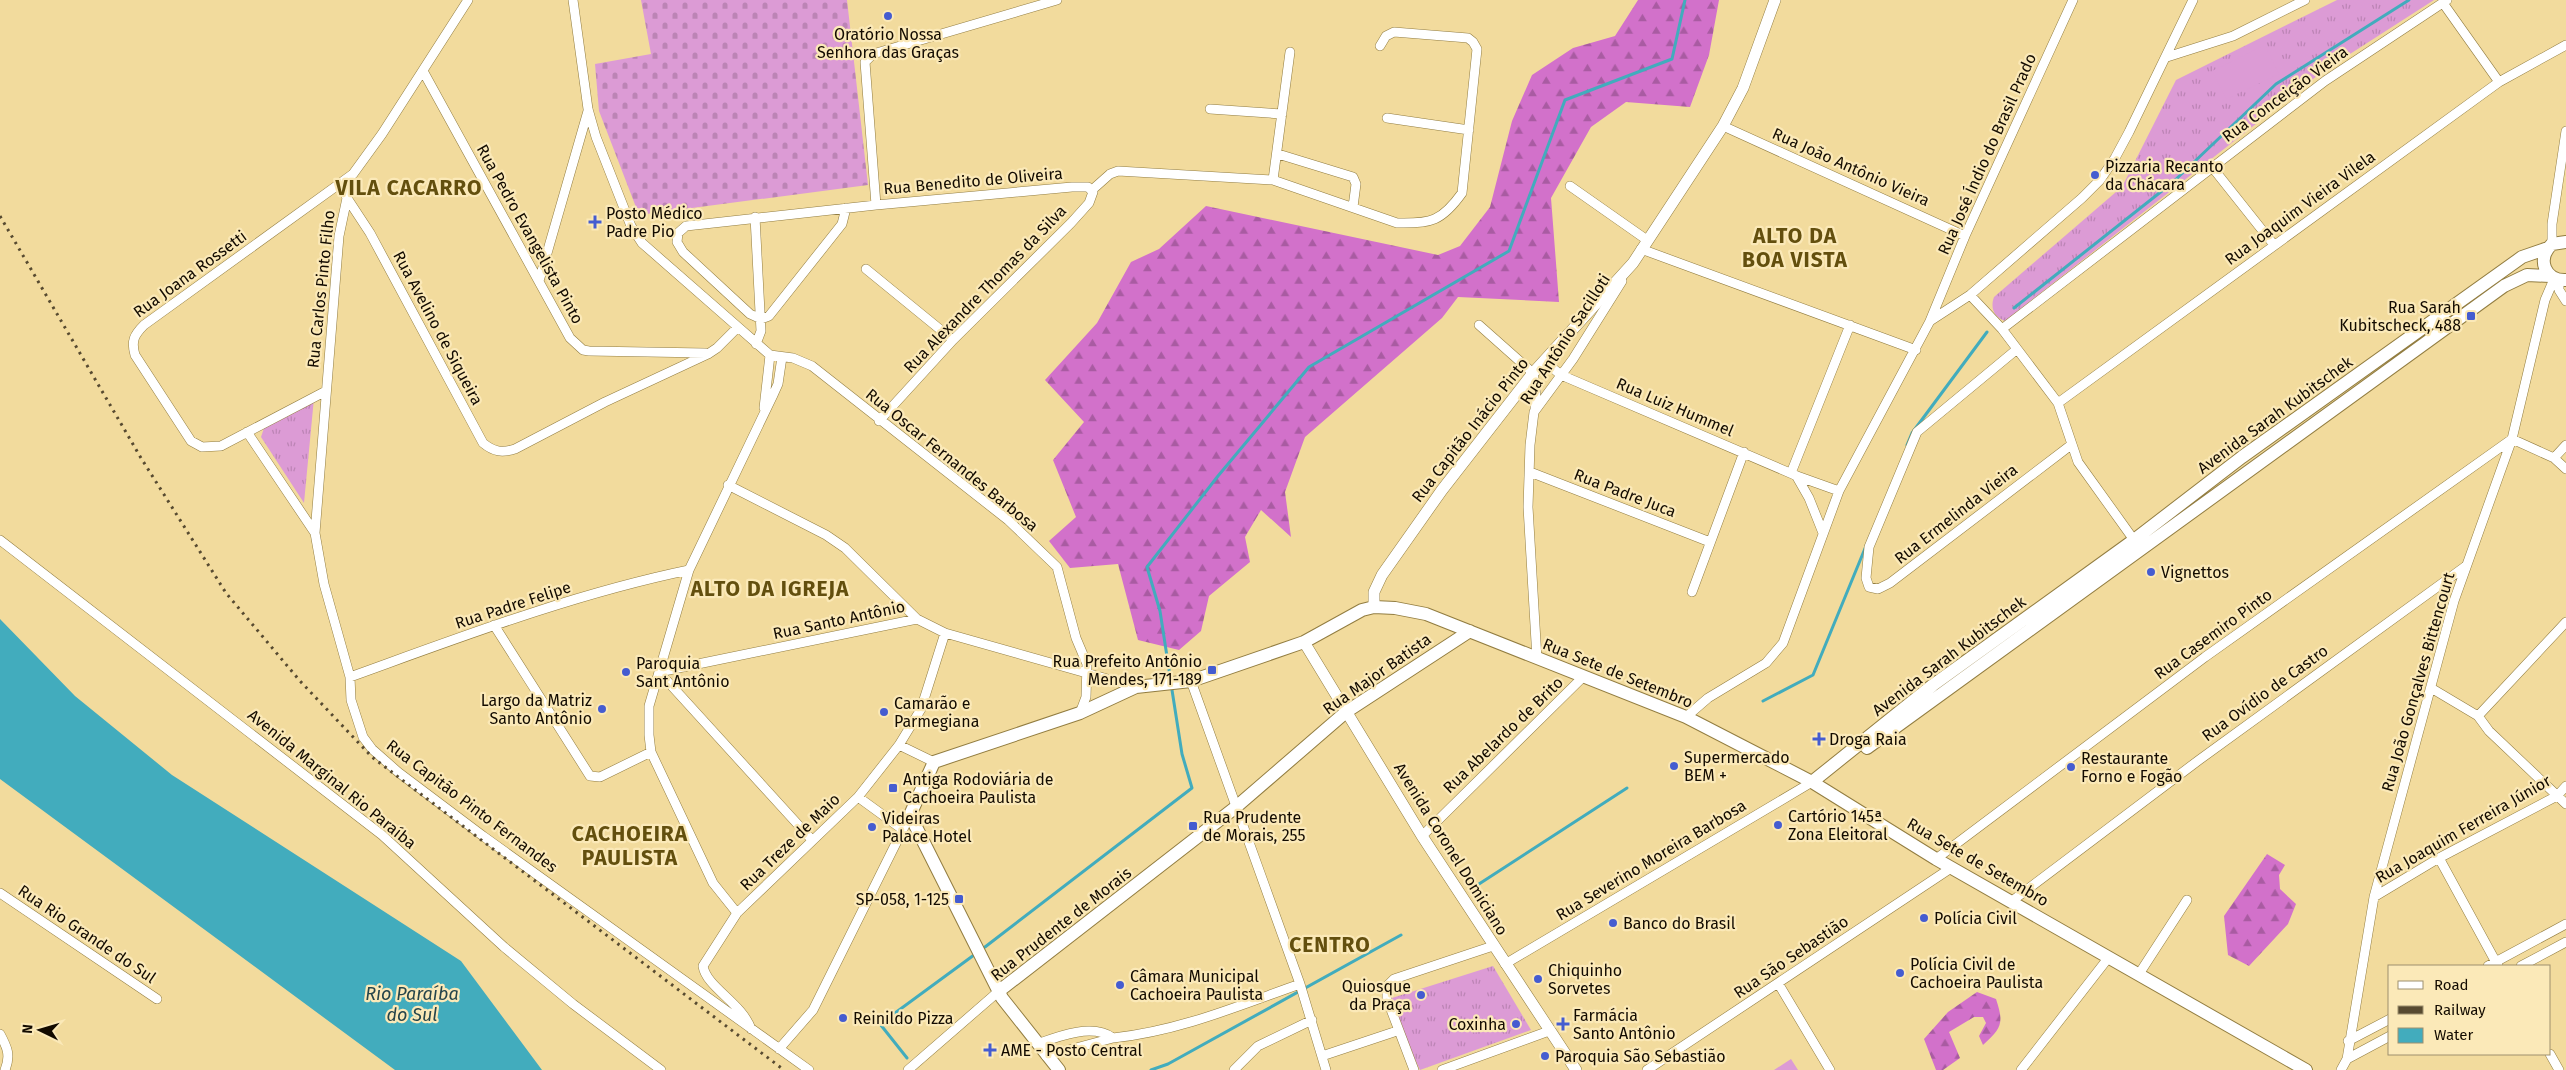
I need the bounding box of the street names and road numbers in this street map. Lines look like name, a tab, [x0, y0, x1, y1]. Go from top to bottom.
street label: Rua Conceição Vieira	[2218, 42, 2352, 147]
street label: Rua José Índio do Brasil Prado	[1933, 50, 2040, 258]
street label: Rua João Antônio Vieira	[1769, 124, 1933, 210]
street label: Rua Pedro Evangelista Pinto	[473, 141, 587, 327]
street label: Rua Joaquim Vieira Vilela	[2221, 147, 2379, 269]
street label: Rua Benedito de Oliveira	[883, 164, 1063, 198]
street label: Rua Alexandre Thomas da Silva	[900, 201, 1070, 377]
street label: Rua Carlos Pinto Filho	[303, 209, 339, 369]
street label: Rua Joana Rossetti	[130, 227, 250, 321]
street label: Rua Avelino de Siqueira	[389, 248, 487, 408]
street label: Rua Antônio Sacilloti	[1516, 270, 1614, 408]
street label: Avenida Sarah Kubitschek	[2194, 352, 2357, 478]
street label: Rua Capitão Inácio Pinto	[1408, 354, 1532, 506]
street label: Rua Luiz Hummel	[1613, 374, 1737, 440]
street label: Rua Oscar Fernandes Barbosa	[862, 385, 1042, 535]
street label: Rua Ermelinda Vieira	[1891, 460, 2021, 568]
street label: Rua Padre Juca	[1571, 465, 1679, 521]
street label: Rua João Gonçalves Bittencourt	[2378, 570, 2460, 794]
street label: Rua Padre Felipe	[453, 577, 573, 633]
street label: Rua Casemiro Pinto	[2150, 585, 2276, 683]
street label: Avenida Sarah Kubitschek	[1869, 592, 2030, 720]
street label: Rua Santo Antônio	[771, 597, 907, 643]
street label: Rua Major Batista	[1319, 630, 1435, 718]
street label: Rua Sete de Setembro	[1540, 634, 1696, 712]
street label: Rua Ovídio de Castro	[2198, 641, 2332, 745]
street label: Rua Abelardo de Brito	[1439, 673, 1567, 797]
street label: Avenida Marginal Rio Paraíba	[244, 705, 420, 853]
street label: Rua Capitão Pinto Fernandes	[383, 735, 561, 877]
street label: Avenida Coronel Domiciano	[1390, 759, 1512, 939]
street label: Rua Joaquim Ferreira Júnior	[2372, 771, 2555, 887]
street label: Rua Treze de Maio	[736, 790, 844, 894]
street label: Rua Severino Moreira Barbosa	[1553, 796, 1749, 924]
street label: Rua Sete de Setembro	[1904, 814, 2052, 910]
street label: Rua Prudente de Morais	[987, 863, 1135, 985]
street label: Rua Rio Grande do Sul	[15, 881, 160, 987]
street label: Rua São Sebastião	[1730, 912, 1852, 1002]

